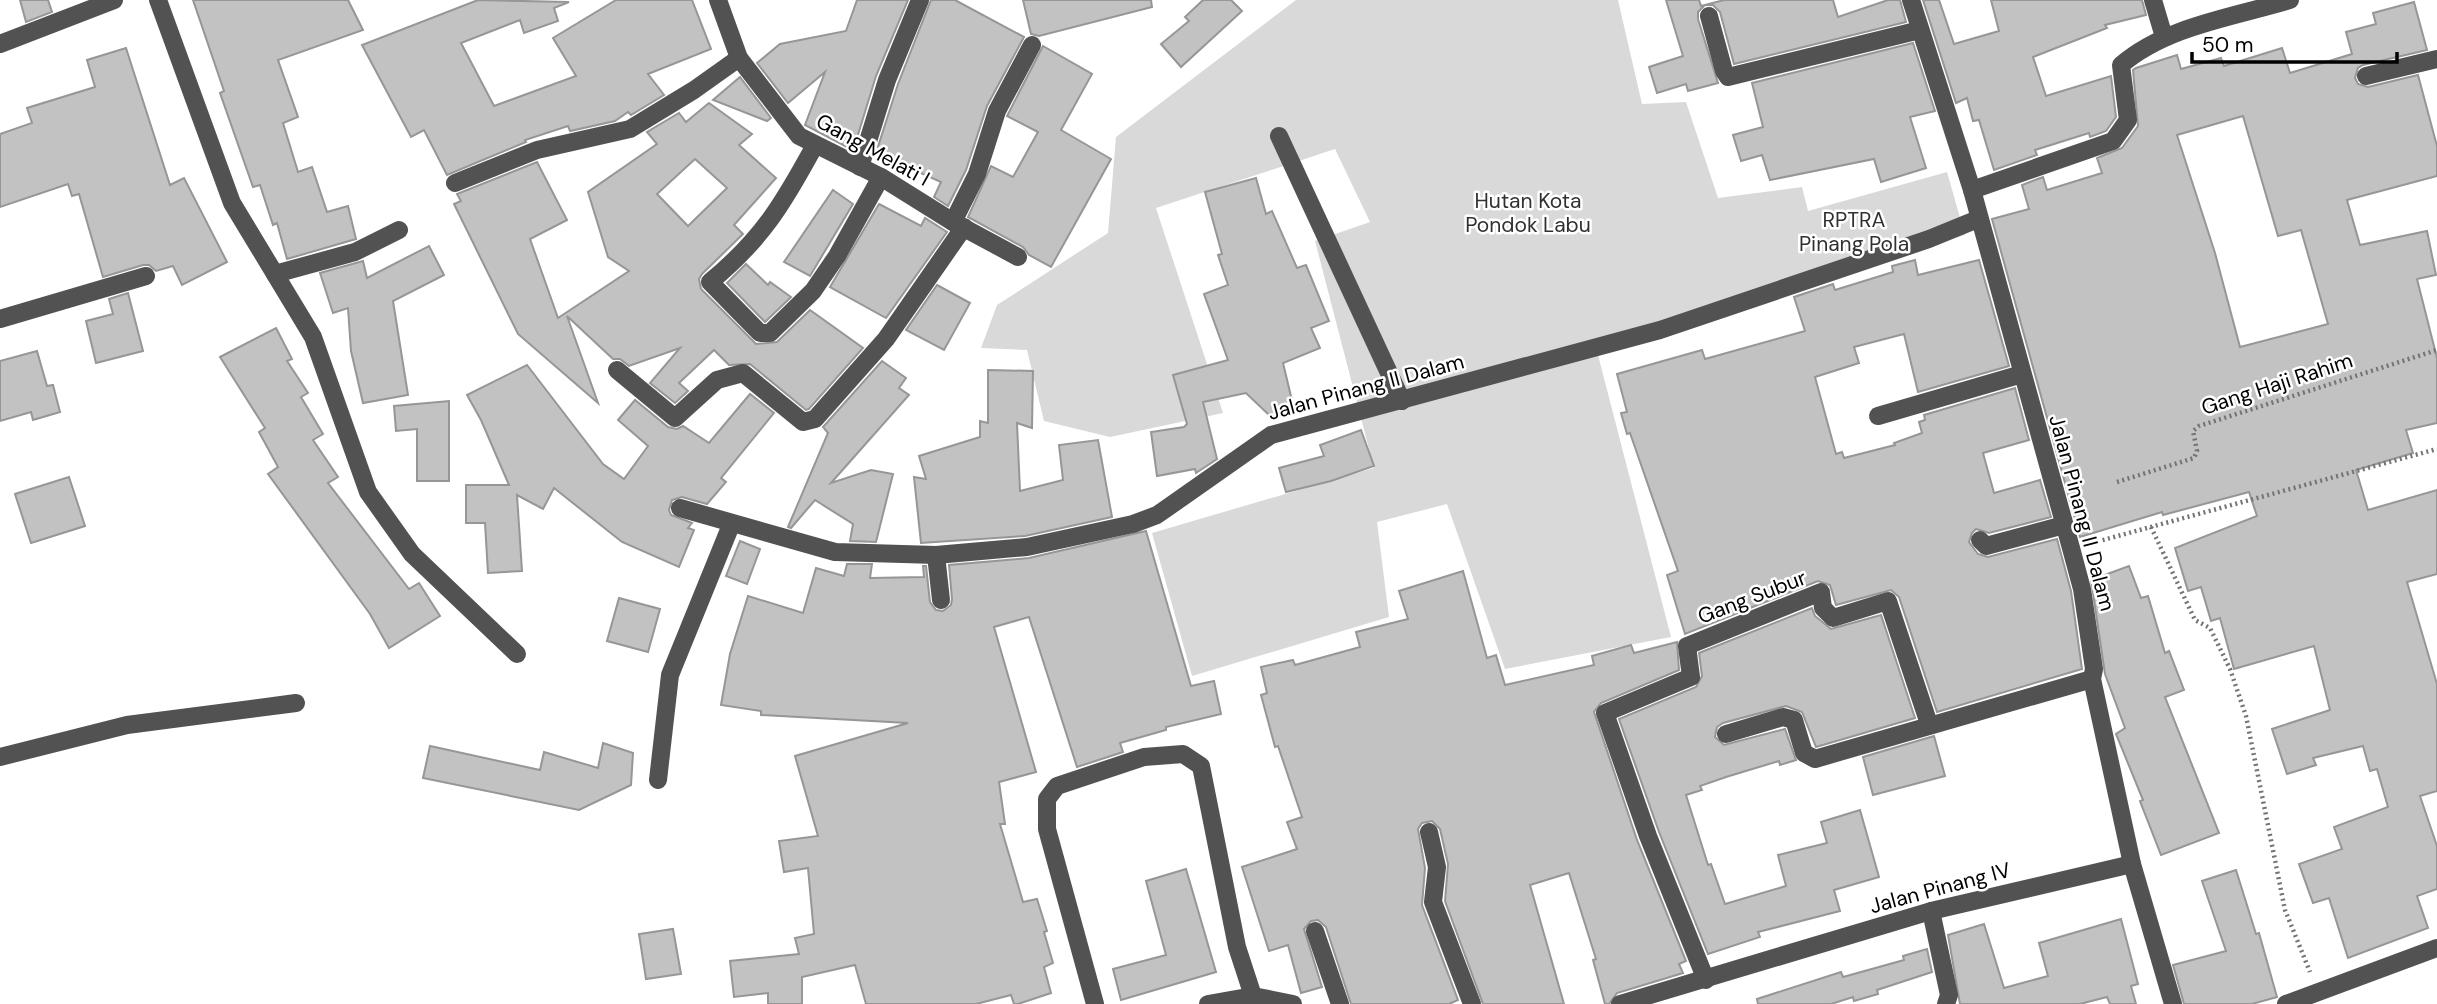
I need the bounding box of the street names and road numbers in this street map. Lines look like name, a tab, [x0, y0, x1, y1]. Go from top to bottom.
street label: Gang Melati I	[811, 107, 935, 193]
street label: Gang Haji Rahim	[2198, 346, 2356, 422]
street label: Jalan Pinang II Dalam	[1265, 347, 1467, 427]
street label: Jalan Pinang II Dalam	[2042, 412, 2122, 614]
street label: Gang Subur	[1694, 563, 1810, 630]
street label: Jalan Pinang IV	[1866, 856, 2014, 920]

